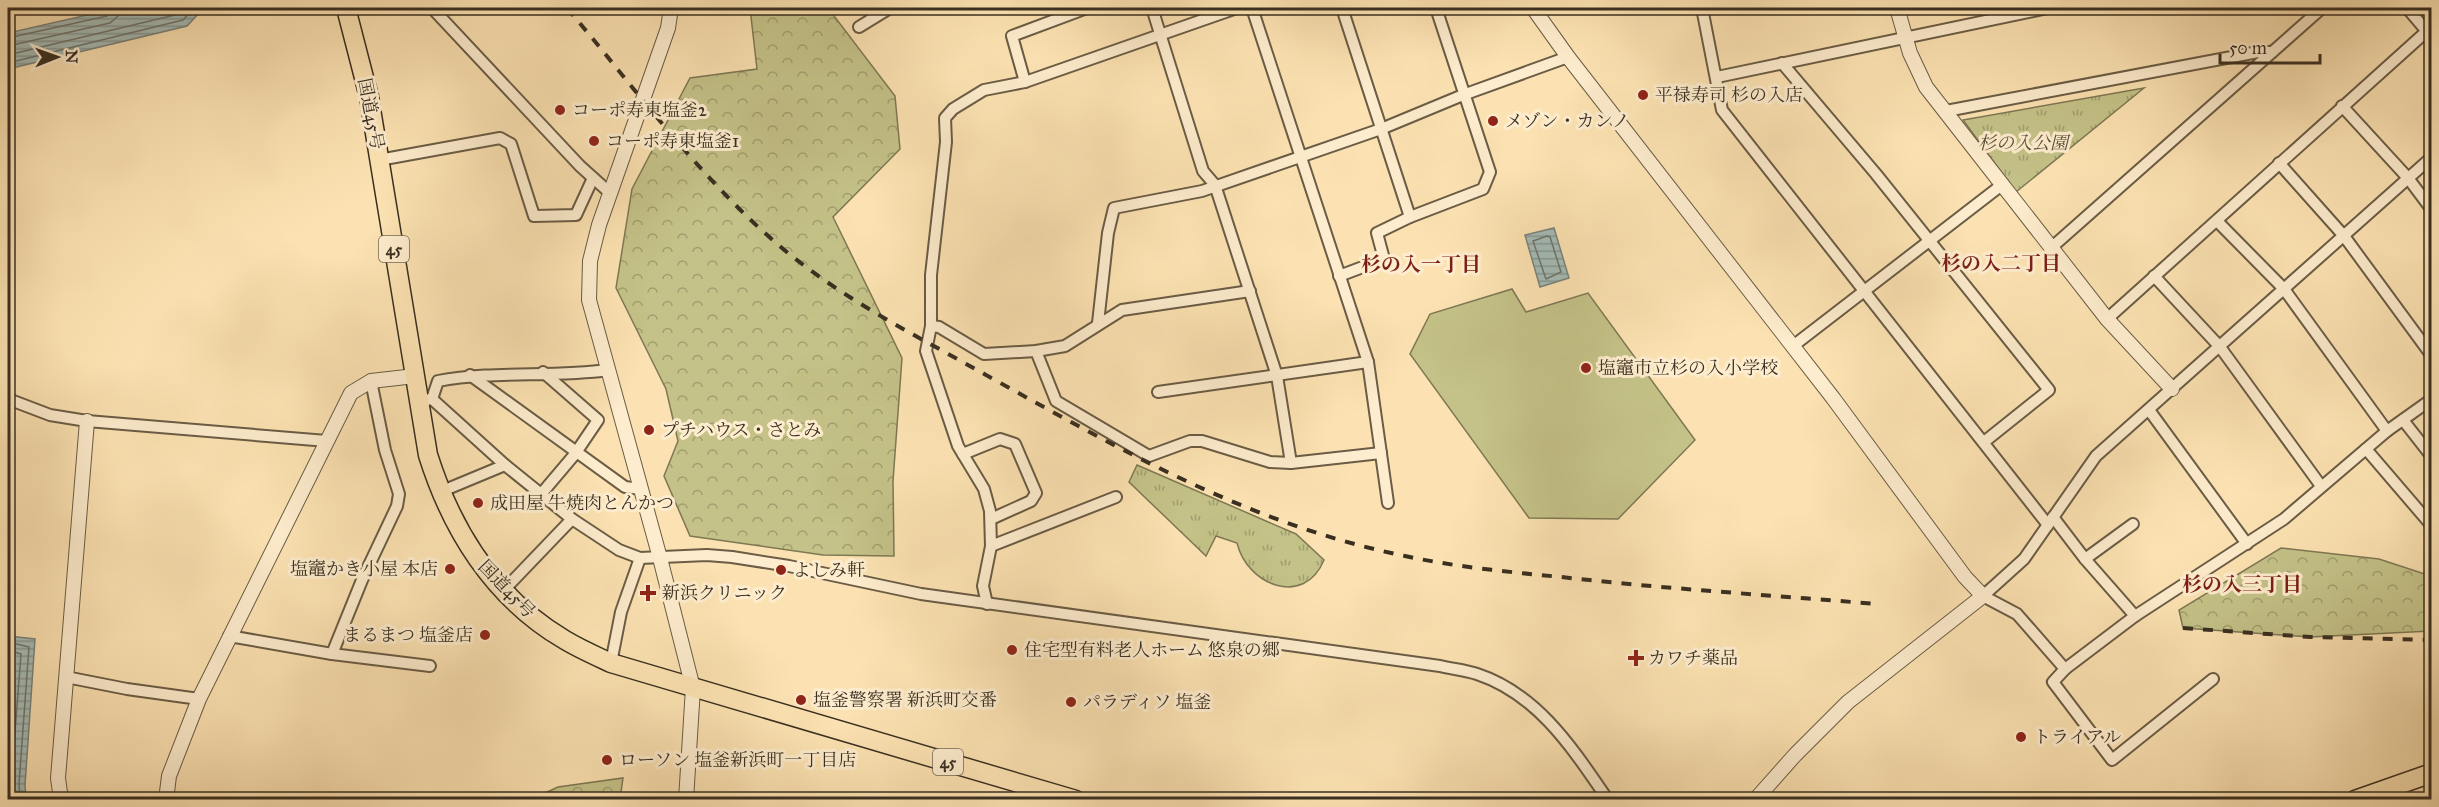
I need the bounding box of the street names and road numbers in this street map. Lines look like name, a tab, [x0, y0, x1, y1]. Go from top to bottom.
street label: 国道45号	[353, 76, 389, 152]
road number: 45	[379, 236, 409, 262]
street label: 国道45号	[474, 555, 540, 623]
road number: 45	[933, 749, 963, 775]

